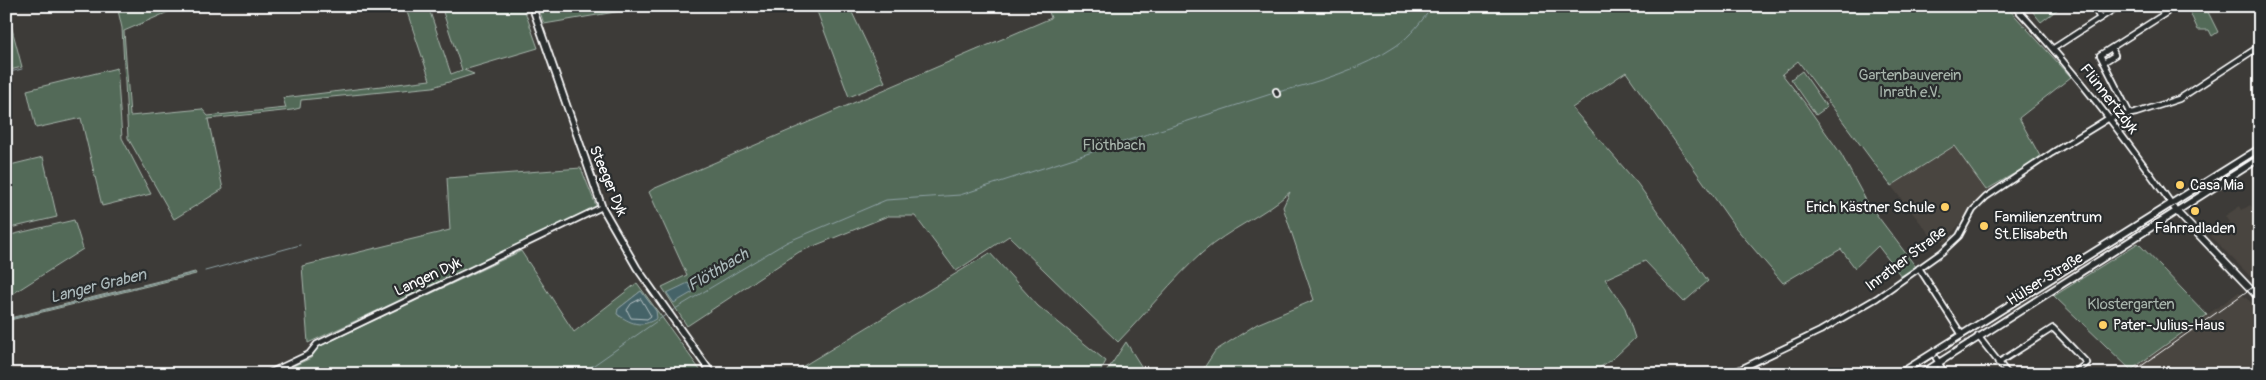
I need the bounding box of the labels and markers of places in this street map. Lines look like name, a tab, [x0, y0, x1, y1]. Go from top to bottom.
place label: Casa Mia	[2190, 176, 2244, 195]
marker: Casa Mia	[2174, 179, 2186, 191]
place label: Erich Kästner Schule	[1806, 198, 1936, 217]
marker: Erich Kästner Schule	[1939, 201, 1951, 213]
marker: Fahrradladen	[2189, 205, 2201, 217]
place label: Familienzentrum St.Elisabeth	[1994, 208, 2102, 244]
place label: Fahrradladen	[2155, 219, 2235, 238]
marker: Familienzentrum St.Elisabeth	[1978, 220, 1990, 232]
place label: Pater-Julius-Haus	[2113, 316, 2225, 335]
marker: Pater-Julius-Haus	[2097, 319, 2109, 331]

